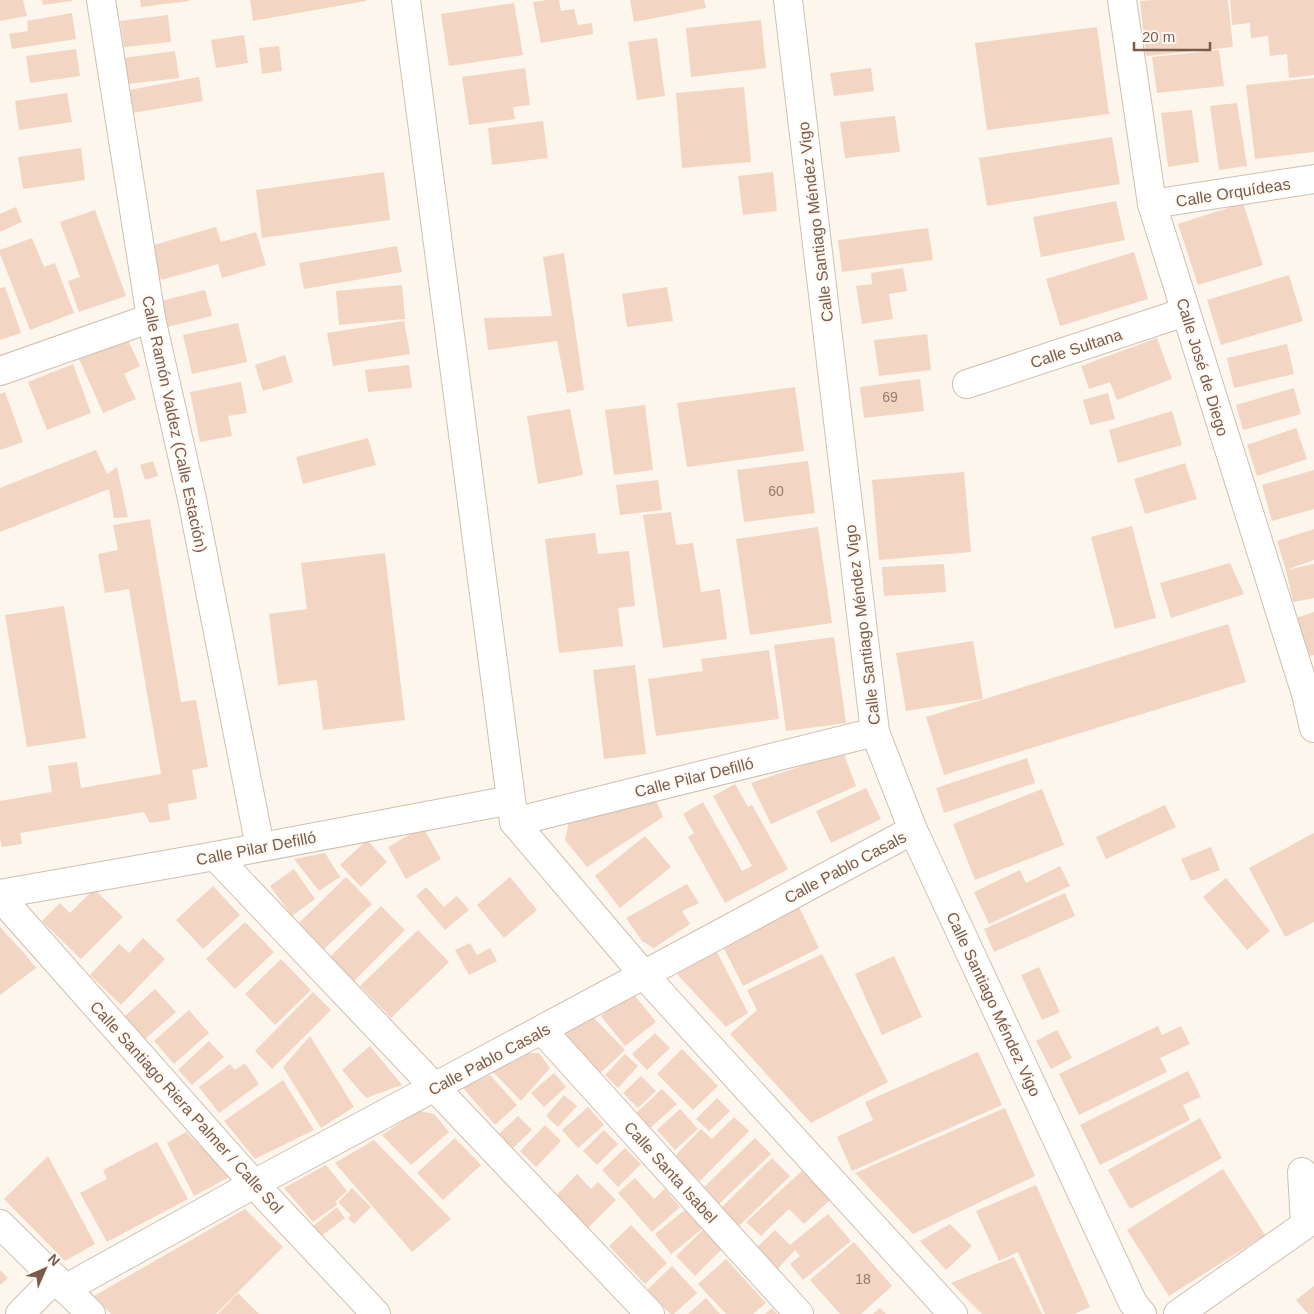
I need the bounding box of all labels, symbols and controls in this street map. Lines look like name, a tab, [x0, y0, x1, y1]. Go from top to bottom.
scale bar	[1134, 20, 1210, 52]
text: 20 m	[1142, 28, 1175, 45]
street label: Calle Santiago Méndez Vigo	[795, 121, 836, 323]
street label: Calle Orquídeas	[1175, 175, 1292, 210]
street label: Calle Ramón Valdez (Calle Estación)	[139, 294, 210, 554]
street label: Calle José de Diego	[1173, 296, 1232, 438]
street label: Calle Sultana	[1028, 326, 1124, 371]
house number: 69	[882, 389, 898, 405]
house number: 60	[768, 483, 784, 499]
street label: Calle Santiago Méndez Vigo	[842, 524, 883, 726]
street label: Calle Pilar Defilló	[633, 754, 755, 800]
street label: Calle Pablo Casals	[782, 828, 909, 907]
street label: Calle Pilar Defilló	[195, 829, 318, 868]
street label: Calle Santiago Méndez Vigo	[943, 909, 1044, 1099]
street label: Calle Santiago Riera Palmer / Calle Sol	[87, 998, 286, 1217]
street label: Calle Pablo Casals	[426, 1020, 553, 1099]
street label: Calle Santa Isabel	[621, 1118, 720, 1226]
north arrow	[20, 1244, 70, 1294]
text: N	[45, 1251, 63, 1269]
house number: 18	[855, 1271, 871, 1287]

